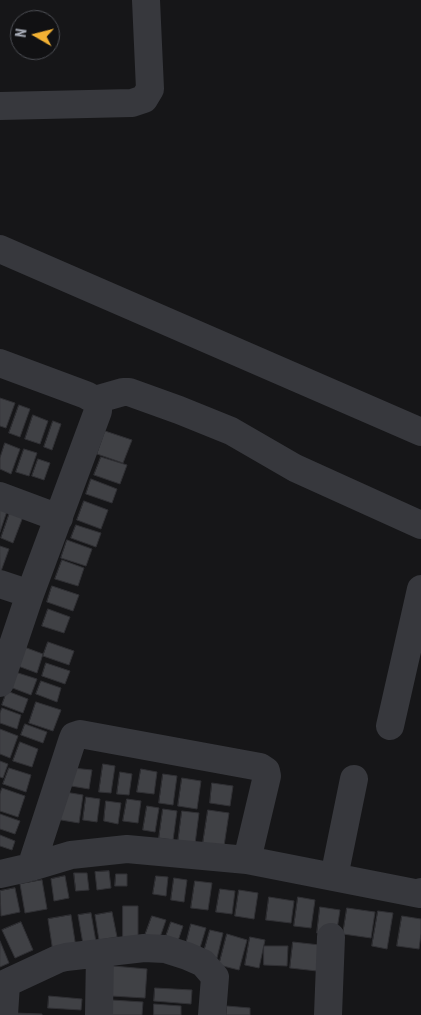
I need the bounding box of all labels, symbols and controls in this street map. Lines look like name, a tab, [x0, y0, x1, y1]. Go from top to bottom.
north arrow	[10, 10, 60, 60]
text: N	[13, 28, 30, 38]

